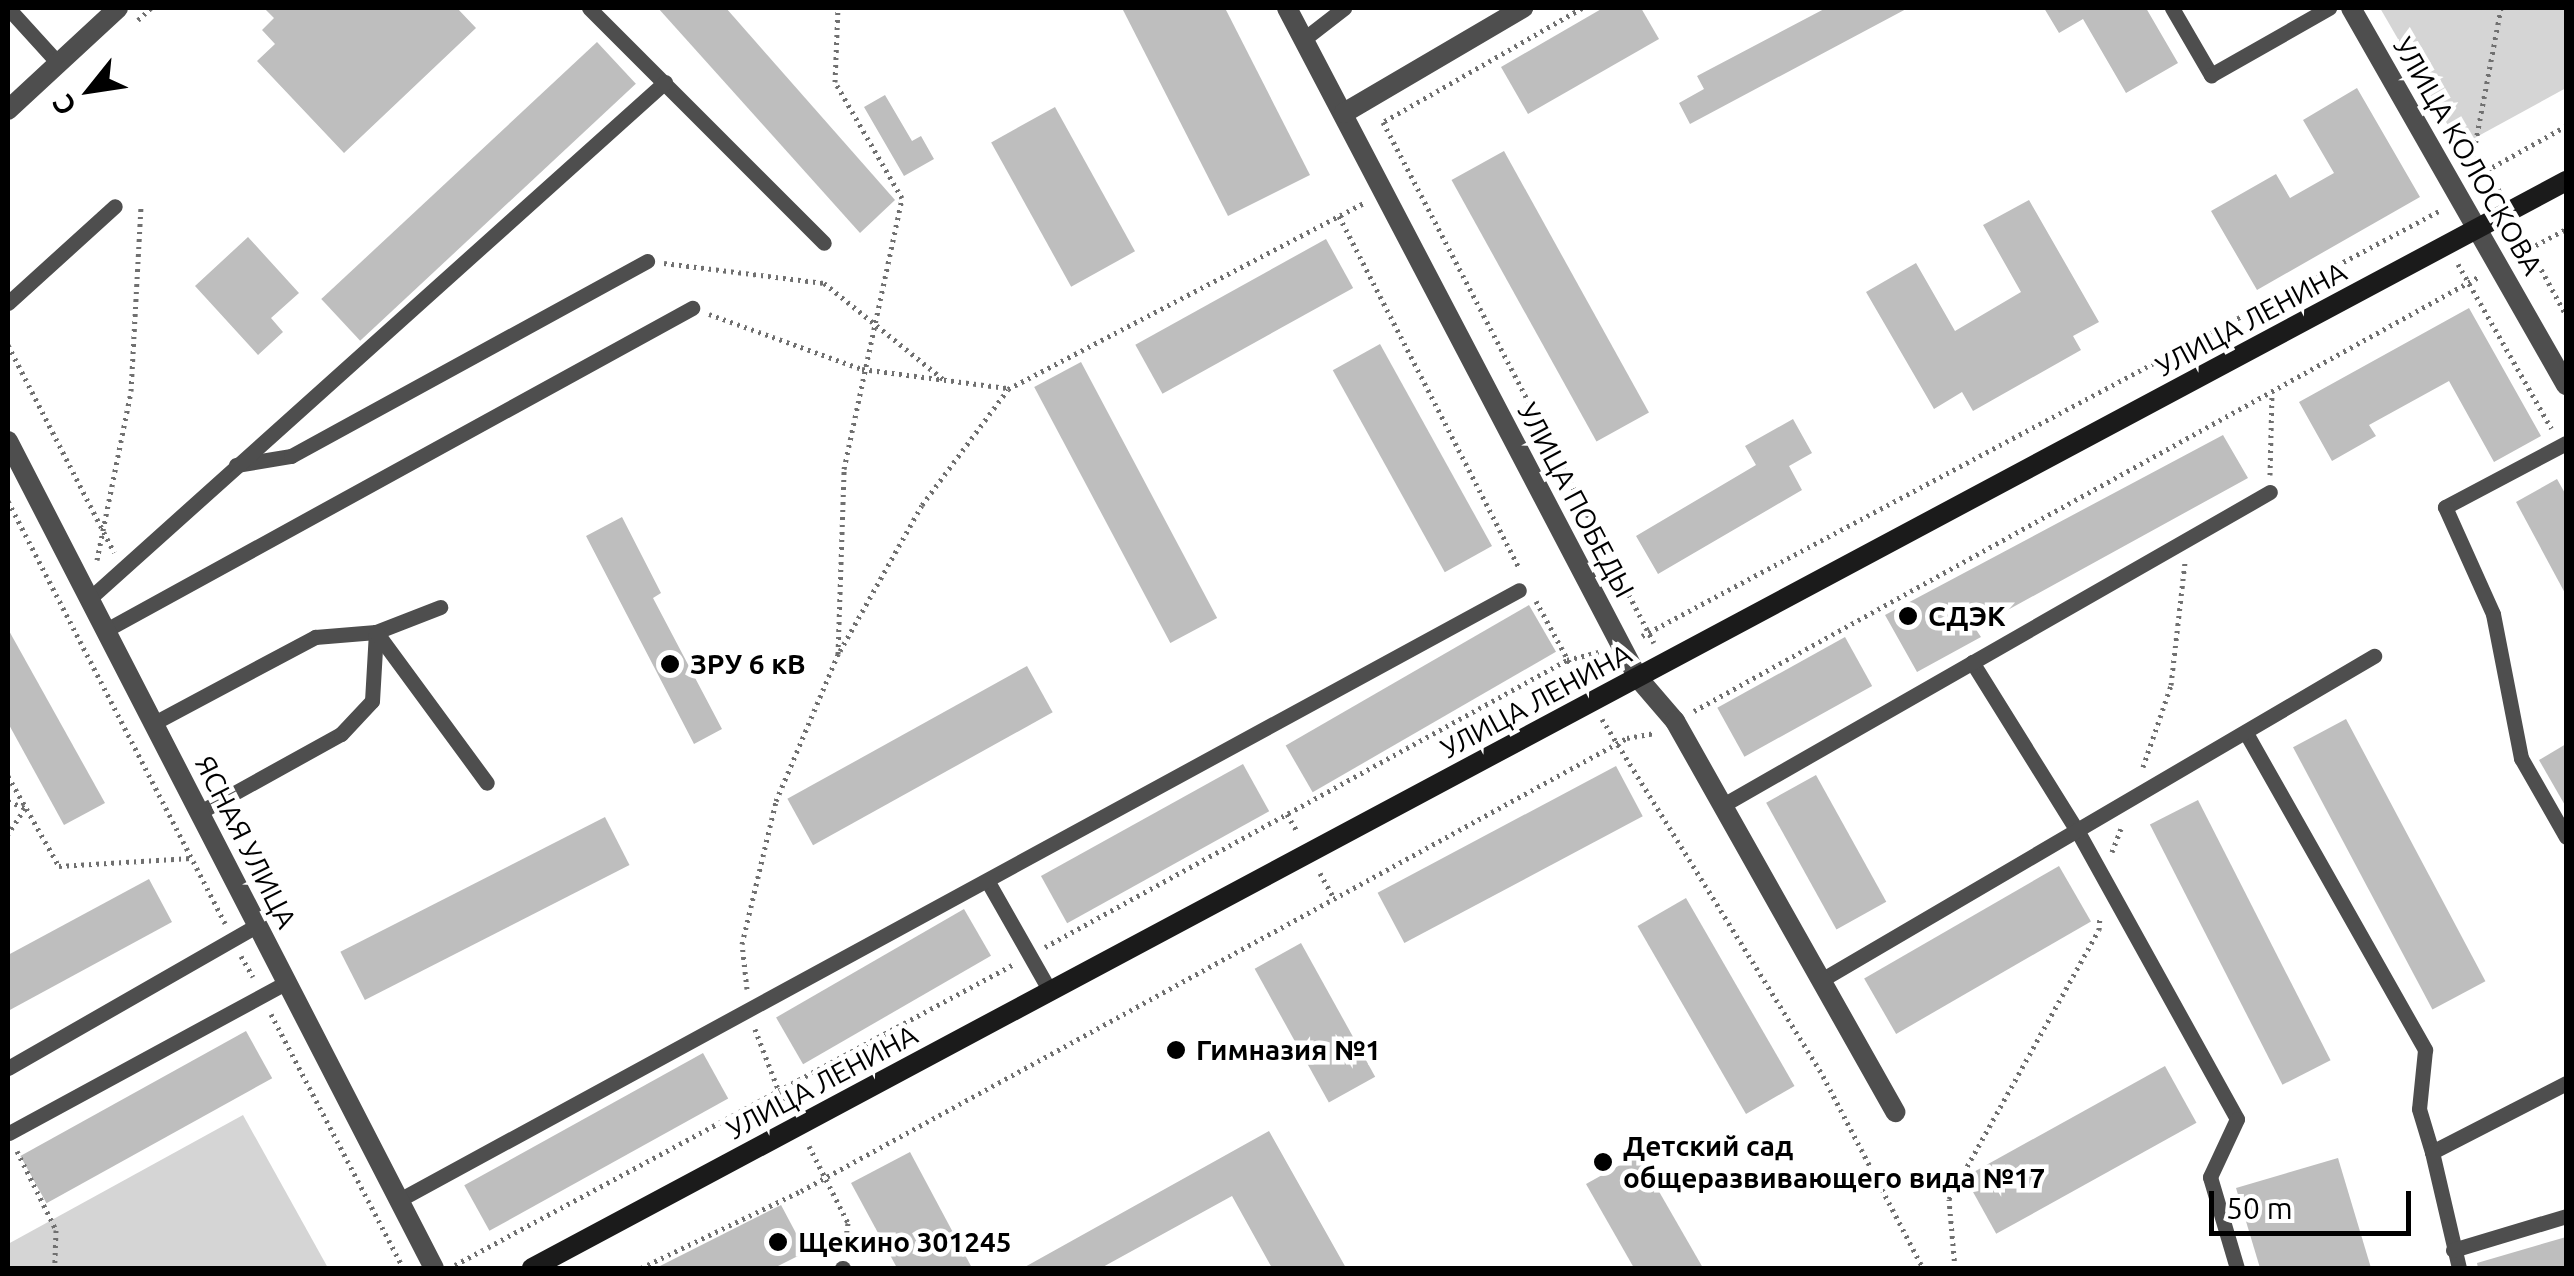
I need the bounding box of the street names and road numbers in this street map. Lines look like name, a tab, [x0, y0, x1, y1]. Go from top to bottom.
street label: УЛИЦА КОЛОСКОВА	[2386, 31, 2550, 281]
street label: УЛИЦА ЛЕНИНА	[2150, 255, 2352, 383]
street label: УЛИЦА ПОБЕДЫ	[1511, 397, 1641, 603]
street label: УЛИЦА ЛЕНИНА	[1435, 637, 1637, 765]
street label: ЯСНАЯ УЛИЦА	[188, 750, 304, 934]
street label: УЛИЦА ЛЕНИНА	[721, 1018, 923, 1146]

